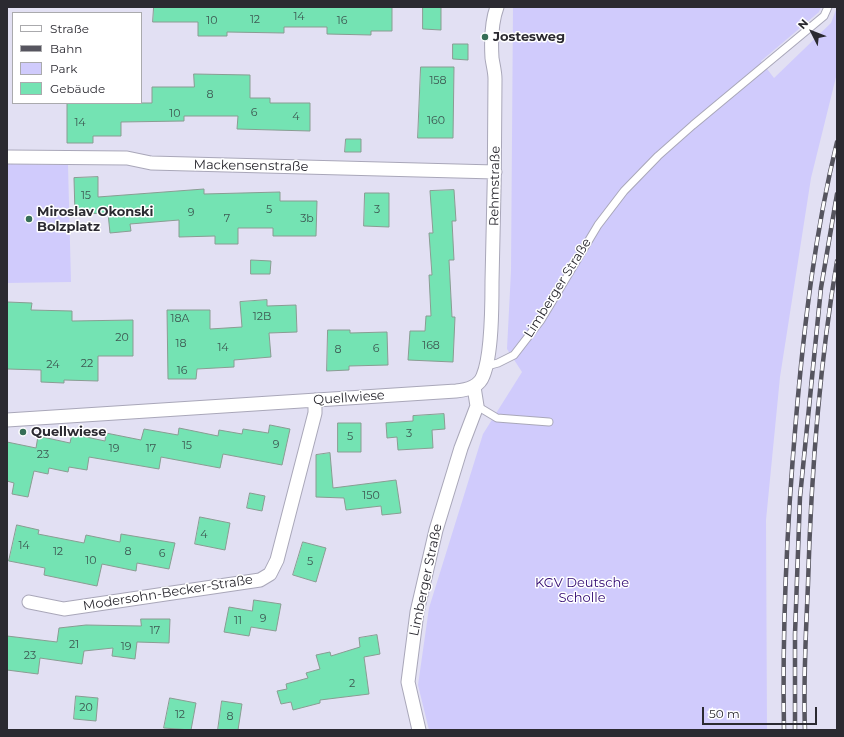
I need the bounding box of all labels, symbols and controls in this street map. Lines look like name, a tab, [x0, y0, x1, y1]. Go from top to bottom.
house number: 14	[293, 10, 305, 24]
legend	[12, 12, 142, 104]
north arrow	[792, 12, 832, 52]
house number: 12	[250, 13, 260, 27]
house number: 10	[206, 14, 218, 28]
house number: 16	[337, 14, 347, 28]
text: N	[795, 16, 811, 32]
text: Straße	[50, 21, 89, 36]
place label: Jostesweg	[493, 29, 565, 45]
marker: Jostesweg	[480, 32, 490, 42]
text: Bahn	[50, 41, 82, 56]
text: Park	[50, 61, 77, 76]
house number: 158	[429, 74, 447, 88]
text: Gebäude	[50, 81, 105, 96]
house number: 8	[206, 88, 214, 102]
house number: 6	[251, 106, 257, 120]
house number: 10	[169, 107, 181, 121]
house number: 4	[292, 110, 300, 124]
house number: 160	[427, 114, 445, 128]
house number: 14	[74, 116, 86, 130]
street label: Rehmstraße	[487, 146, 503, 226]
street label: Mackensenstraße	[193, 157, 309, 175]
house number: 15	[81, 189, 91, 203]
house number: 5	[266, 203, 272, 217]
house number: 3	[374, 203, 380, 217]
place label: Miroslav Okonski Bolzplatz	[37, 204, 154, 235]
house number: 9	[188, 206, 194, 220]
house number: 7	[224, 212, 230, 226]
house number: 3b	[300, 212, 314, 226]
marker: Miroslav Okonski Bolzplatz	[24, 214, 34, 224]
street label: Limberger Straße	[521, 235, 595, 341]
house number: 12B	[253, 310, 271, 324]
house number: 18A	[171, 312, 189, 326]
house number: 20	[115, 331, 129, 345]
house number: 18	[176, 337, 186, 351]
house number: 168	[422, 339, 440, 353]
house number: 14	[217, 341, 229, 355]
house number: 6	[373, 342, 379, 356]
house number: 8	[334, 343, 342, 357]
house number: 22	[81, 357, 93, 371]
house number: 24	[46, 358, 60, 372]
house number: 16	[177, 364, 187, 378]
street label: Quellwiese	[313, 388, 385, 408]
place label: Quellwiese	[31, 424, 106, 440]
marker: Quellwiese	[18, 427, 28, 437]
house number: 3	[406, 427, 412, 441]
house number: 5	[347, 430, 353, 444]
house number: 9	[273, 438, 279, 452]
house number: 15	[182, 439, 192, 453]
house number: 19	[109, 442, 119, 456]
house number: 17	[146, 442, 156, 456]
house number: 23	[37, 448, 49, 462]
house number: 150	[362, 489, 380, 503]
street label: Limberger Straße	[406, 523, 446, 637]
house number: 4	[200, 528, 208, 542]
house number: 14	[18, 539, 30, 553]
house number: 12	[53, 545, 63, 559]
house number: 8	[124, 545, 132, 559]
house number: 6	[159, 547, 165, 561]
house number: 10	[85, 554, 97, 568]
house number: 5	[307, 555, 313, 569]
street label: Modersohn-Becker-Straße	[82, 572, 254, 614]
park label: KGV Deutsche Scholle	[535, 575, 629, 606]
house number: 9	[260, 612, 266, 626]
house number: 11	[234, 614, 242, 628]
house number: 17	[150, 624, 160, 638]
house number: 21	[69, 638, 79, 652]
house number: 19	[121, 640, 131, 654]
house number: 23	[24, 649, 36, 663]
house number: 2	[349, 677, 355, 691]
scale bar	[704, 699, 819, 725]
house number: 20	[79, 701, 93, 715]
text: 50 m	[709, 706, 740, 721]
house number: 12	[175, 708, 185, 722]
house number: 8	[226, 710, 234, 724]

